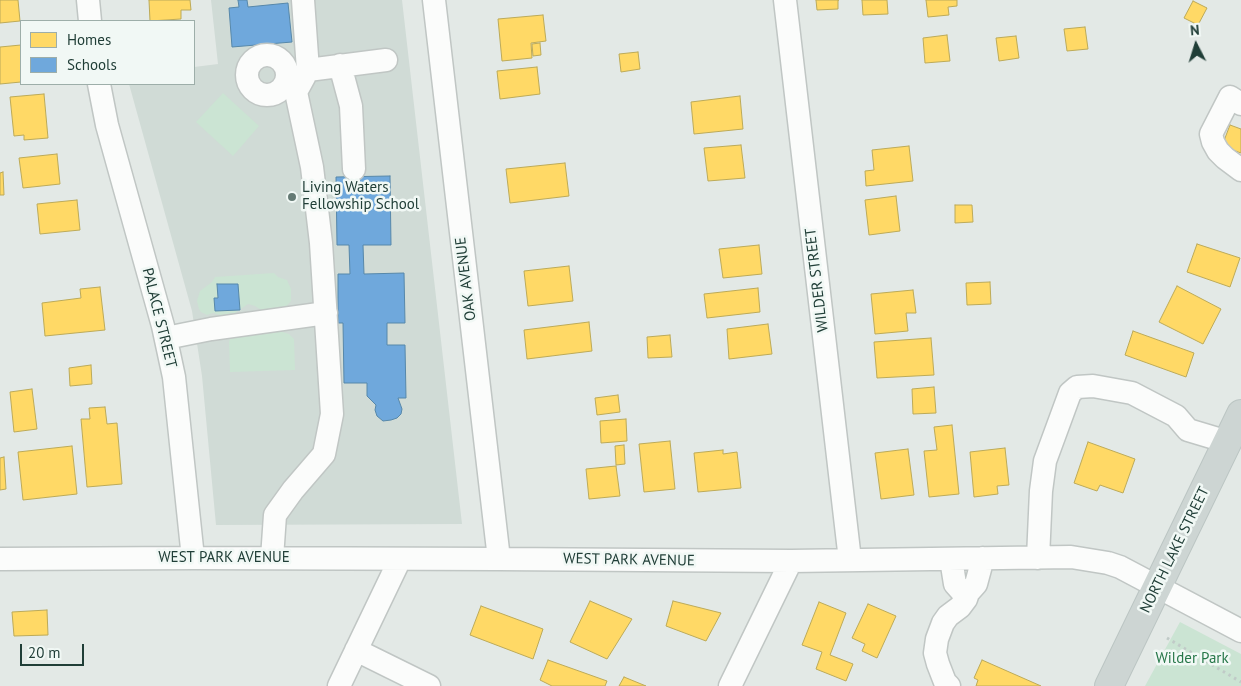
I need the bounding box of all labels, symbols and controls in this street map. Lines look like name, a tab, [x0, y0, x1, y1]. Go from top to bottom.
legend	[20, 20, 195, 85]
north arrow	[1171, 20, 1221, 70]
text: N	[1189, 21, 1200, 39]
text: Homes	[67, 30, 111, 49]
text: Schools	[67, 55, 117, 74]
place label: Living Waters Fellowship School	[302, 179, 419, 214]
marker: Living Waters Fellowship School	[286, 191, 298, 203]
street label: WILDER STREET	[802, 227, 832, 333]
street label: OAK AVENUE	[452, 236, 480, 322]
street label: PALACE STREET	[138, 266, 180, 370]
street label: NORTH LAKE STREET	[1137, 484, 1213, 616]
street label: WEST PARK AVENUE	[158, 549, 290, 567]
street label: WEST PARK AVENUE	[563, 550, 695, 570]
scale bar	[22, 634, 86, 666]
text: 20 m	[28, 643, 61, 662]
park label: Wilder Park	[1155, 650, 1229, 668]

